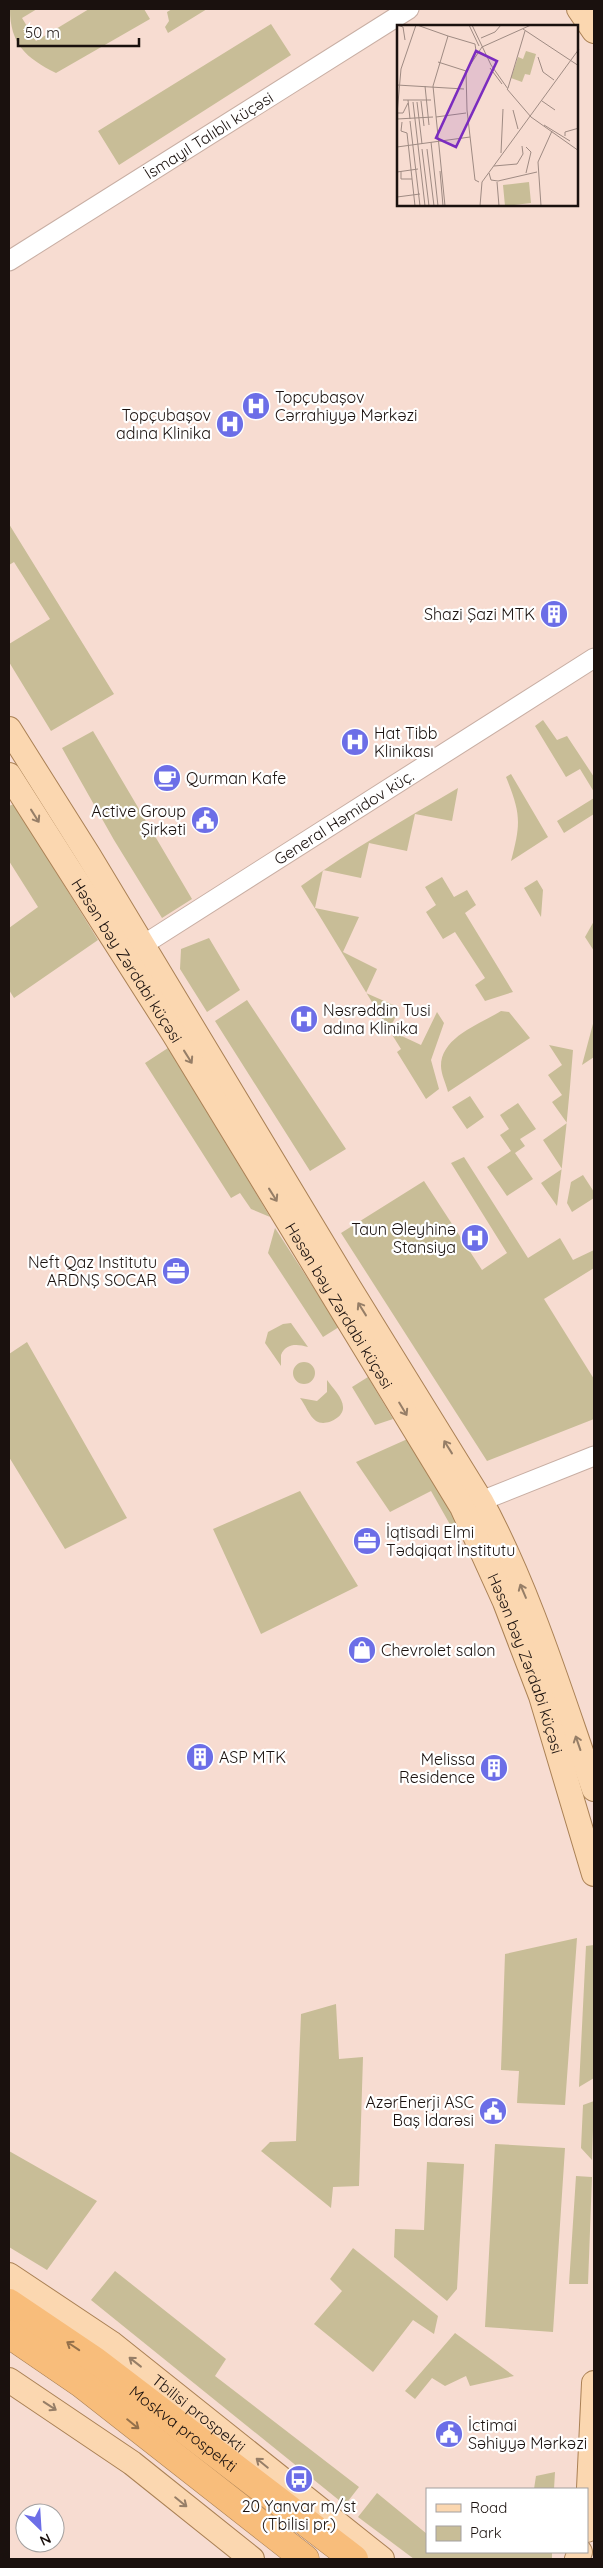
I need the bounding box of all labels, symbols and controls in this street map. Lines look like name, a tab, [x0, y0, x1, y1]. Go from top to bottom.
scale bar	[18, 15, 139, 47]
text: 50 m	[25, 23, 60, 42]
inset map	[397, 25, 578, 206]
street label: İsmayıl Talıblı küçəsi	[141, 87, 277, 183]
place label: Topçubaşov Cərrahiyyə Mərkəzi	[275, 387, 418, 425]
hospital icon: Topçubaşov Cərrahiyyə Mərkəzi	[241, 391, 271, 421]
place label: Topçubaşov adına Klinika	[116, 405, 211, 443]
hospital icon: Topçubaşov adına Klinika	[215, 409, 245, 439]
building icon: Shazi Şazi MTK	[539, 599, 569, 629]
place label: Shazi Şazi MTK	[424, 604, 535, 624]
place label: Hat Tibb Klinikası	[374, 723, 438, 761]
hospital icon: Hat Tibb Klinikası	[340, 727, 370, 757]
cafe icon: Qurman Kafe	[152, 763, 182, 793]
street label: General Həmidov küç.	[270, 765, 417, 869]
place label: Qurman Kafe	[186, 768, 286, 788]
place label: Active Group Şirkəti	[91, 801, 186, 839]
public building icon: Active Group Şirkəti	[190, 805, 220, 835]
one-way arrow	[30, 809, 40, 823]
street label: Həsən bəy Zərdabi küçəsi	[67, 875, 187, 1046]
place label: Nəsrəddin Tusi adına Klinika	[323, 1000, 431, 1038]
hospital icon: Nəsrəddin Tusi adına Klinika	[289, 1004, 319, 1034]
one-way arrow	[183, 1049, 193, 1063]
one-way arrow	[268, 1188, 278, 1202]
street label: Həsən bəy Zərdabi küçəsi	[281, 1219, 398, 1392]
place label: Taun Əleyhinə Stansiya	[351, 1219, 456, 1257]
hospital icon: Taun Əleyhinə Stansiya	[460, 1223, 490, 1253]
place label: Neft Qaz Institutu ARDNŞ SOCAR	[28, 1252, 157, 1290]
office icon: Neft Qaz Institutu ARDNŞ SOCAR	[161, 1256, 191, 1286]
one-way arrow	[357, 1302, 367, 1316]
one-way arrow	[398, 1401, 408, 1415]
one-way arrow	[443, 1440, 453, 1454]
place label: İqtisadi Elmi Tədqiqat İnstitutu	[386, 1522, 515, 1560]
office icon: İqtisadi Elmi Tədqiqat İnstitutu	[352, 1526, 382, 1556]
street label: Həsən bəy Zərdabi küçəsi	[483, 1570, 568, 1756]
one-way arrow	[517, 1584, 527, 1599]
shop icon: Chevrolet salon	[347, 1635, 377, 1665]
place label: Chevrolet salon	[381, 1640, 496, 1660]
one-way arrow	[573, 1736, 582, 1752]
building icon: ASP MTK	[185, 1742, 215, 1772]
place label: ASP MTK	[219, 1747, 286, 1767]
place label: Melissa Residence	[399, 1749, 475, 1787]
building icon: Melissa Residence	[479, 1753, 509, 1783]
place label: AzərEnerji ASC Baş İdarəsi	[366, 2092, 474, 2130]
public building icon: AzərEnerji ASC Baş İdarəsi	[478, 2096, 508, 2126]
one-way arrow	[67, 2341, 81, 2351]
one-way arrow	[129, 2357, 142, 2368]
street label: Tbilisi prospekti	[148, 2370, 250, 2456]
street label: Moskva prospekti	[126, 2381, 241, 2476]
one-way arrow	[42, 2401, 56, 2411]
place label: İctimai Səhiyyə Mərkəzi	[468, 2415, 587, 2453]
one-way arrow	[126, 2419, 139, 2430]
public building icon: İctimai Səhiyyə Mərkəzi	[434, 2419, 464, 2449]
one-way arrow	[256, 2458, 269, 2469]
bus stop icon: 20 Yanvar m/st (Tbilisi pr.)	[284, 2464, 314, 2494]
legend	[426, 2488, 588, 2553]
place label: 20 Yanvar m/st (Tbilisi pr.)	[242, 2496, 356, 2534]
one-way arrow	[174, 2497, 187, 2508]
text: Road	[470, 2498, 507, 2517]
north arrow	[15, 2503, 65, 2553]
text: Park	[470, 2523, 502, 2542]
text: N	[37, 2529, 54, 2550]

